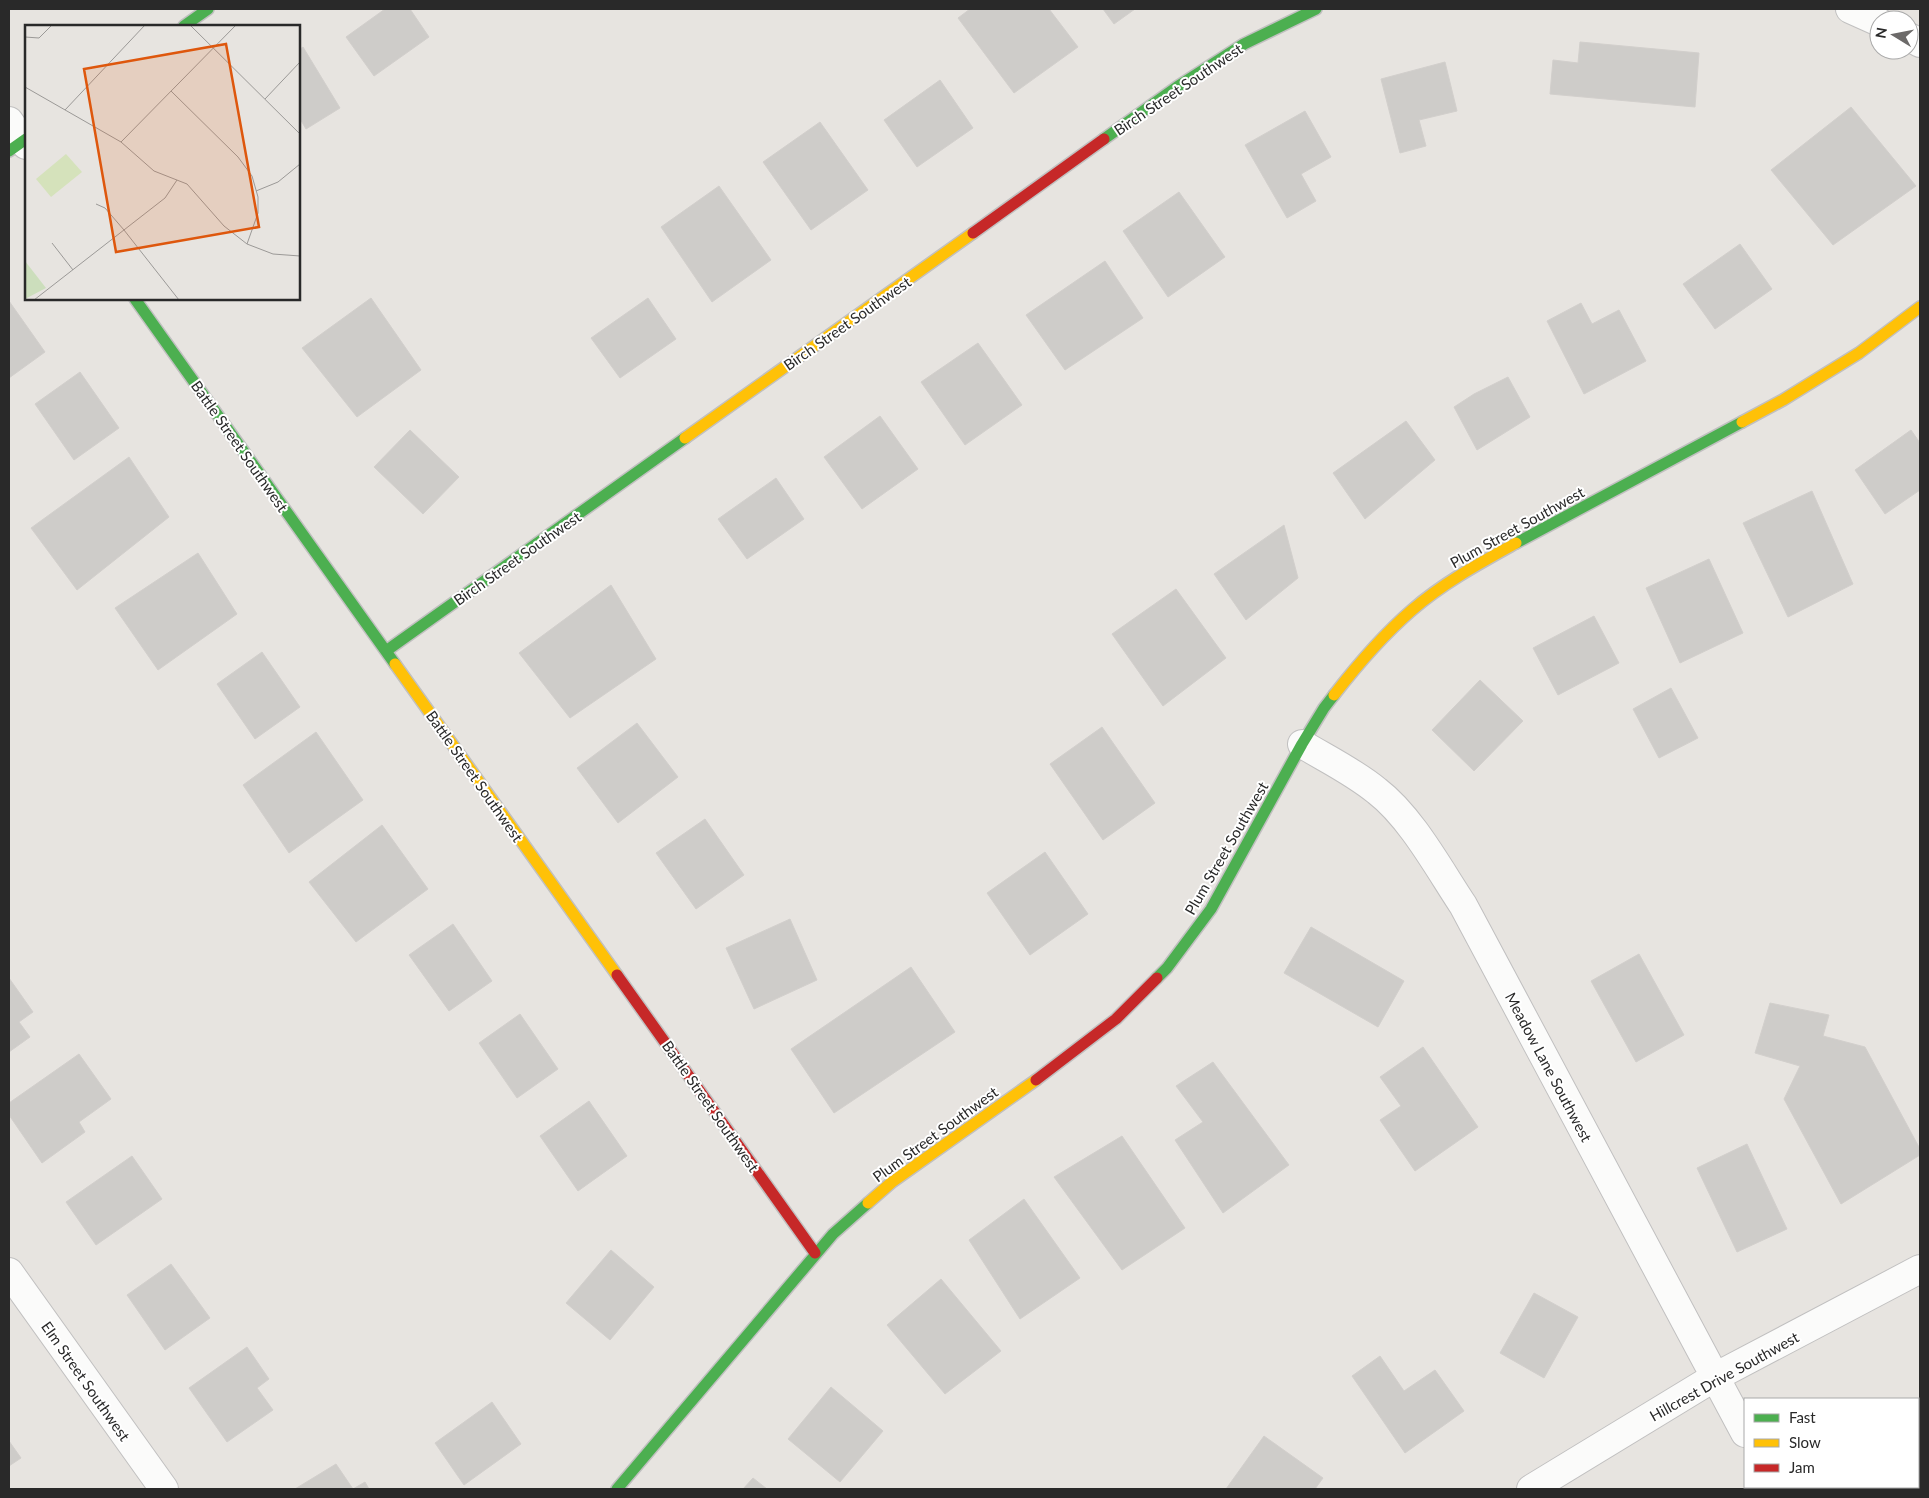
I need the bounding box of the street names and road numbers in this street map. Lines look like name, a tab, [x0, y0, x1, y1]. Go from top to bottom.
street label: Birch Street Southwest	[1110, 39, 1246, 139]
street label: Birch Street Southwest	[780, 272, 915, 374]
street label: Battle Street Southwest	[188, 377, 292, 516]
street label: Plum Street Southwest	[1447, 482, 1588, 571]
street label: Birch Street Southwest	[450, 507, 585, 609]
street label: Battle Street Southwest	[423, 707, 527, 846]
street label: Plum Street Southwest	[1181, 778, 1272, 918]
street label: Meadow Lane Southwest	[1502, 989, 1596, 1145]
street label: Battle Street Southwest	[659, 1037, 763, 1176]
street label: Plum Street Southwest	[869, 1082, 1002, 1186]
street label: Elm Street Southwest	[38, 1318, 134, 1445]
street label: Hillcrest Drive Southwest	[1646, 1327, 1802, 1425]

